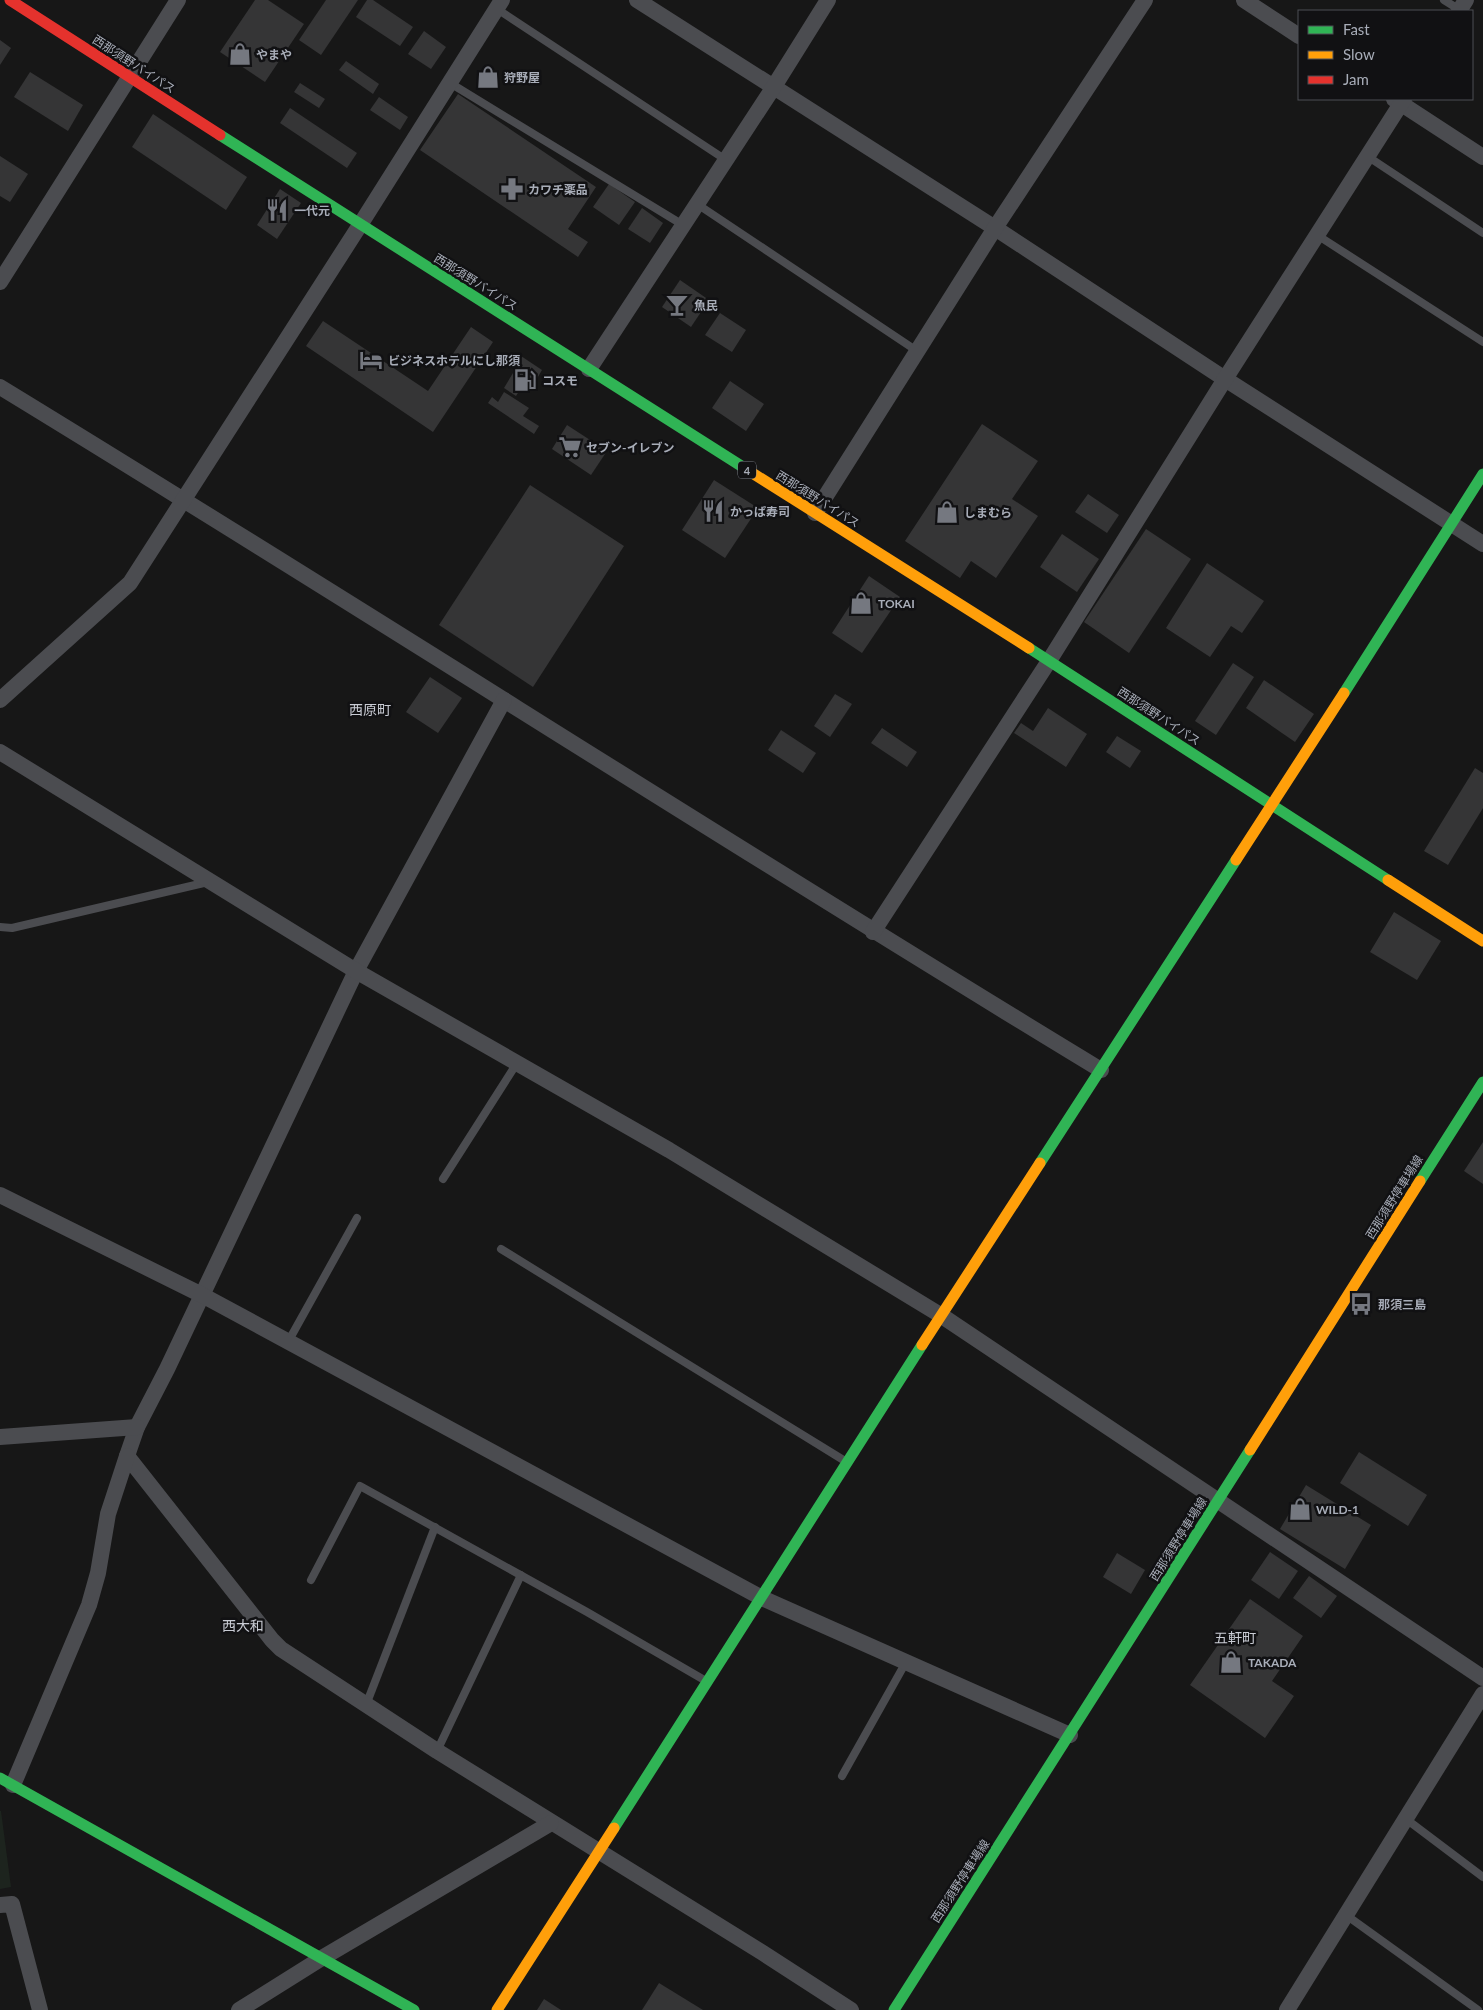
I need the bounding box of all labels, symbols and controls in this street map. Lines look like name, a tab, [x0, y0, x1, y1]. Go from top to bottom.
legend	[1298, 10, 1473, 100]
text: Fast	[1343, 20, 1370, 38]
street label: 西那須野バイパス	[90, 32, 178, 96]
shop icon: やまや	[227, 41, 253, 67]
text: Slow	[1343, 45, 1375, 63]
place label: やまや	[256, 47, 292, 62]
shop icon: 狩野屋	[475, 64, 501, 90]
place label: 狩野屋	[504, 70, 540, 85]
text: Jam	[1343, 70, 1369, 88]
pharmacy icon: カワチ薬品	[499, 176, 525, 202]
place label: カワチ薬品	[528, 182, 588, 197]
restaurant icon: 一代元	[264, 197, 290, 223]
place label: 一代元	[294, 203, 330, 218]
street label: 西那須野バイパス	[431, 250, 521, 314]
bar icon: 魚民	[664, 292, 690, 318]
place label: 魚民	[694, 298, 718, 313]
hotel icon: ビジネスホテルにし那須	[358, 347, 384, 373]
place label: ビジネスホテルにし那須	[388, 353, 521, 368]
fuel station icon: コスモ	[512, 367, 538, 393]
place label: コスモ	[542, 373, 578, 388]
supermarket icon: セブン-イレブン	[557, 434, 583, 460]
place label: セブン-イレブン	[586, 440, 674, 455]
road number: 4	[738, 462, 756, 478]
street label: 西那須野バイパス	[773, 467, 863, 531]
restaurant icon: かっぱ寿司	[700, 498, 726, 524]
shop icon: しまむら	[934, 499, 960, 525]
place label: かっぱ寿司	[730, 504, 790, 519]
place label: しまむら	[964, 505, 1012, 520]
shop icon: TOKAI	[848, 590, 874, 616]
place label: TOKAI	[878, 596, 915, 611]
street label: 西那須野バイパス	[1115, 684, 1203, 748]
district label: 西原町	[349, 701, 391, 718]
street label: 西那須野停車場線	[1362, 1152, 1426, 1242]
bus stop icon: 那須三島	[1348, 1291, 1374, 1317]
place label: 那須三島	[1378, 1297, 1426, 1312]
street label: 西那須野停車場線	[1146, 1494, 1210, 1584]
shop icon: WILD-1	[1287, 1496, 1313, 1522]
place label: WILD-1	[1316, 1502, 1359, 1517]
district label: 西大和	[222, 1617, 264, 1634]
district label: 五軒町	[1214, 1629, 1256, 1646]
shop icon: TAKADA	[1218, 1649, 1244, 1675]
place label: TAKADA	[1248, 1655, 1297, 1670]
street label: 西那須野停車場線	[928, 1837, 992, 1925]

